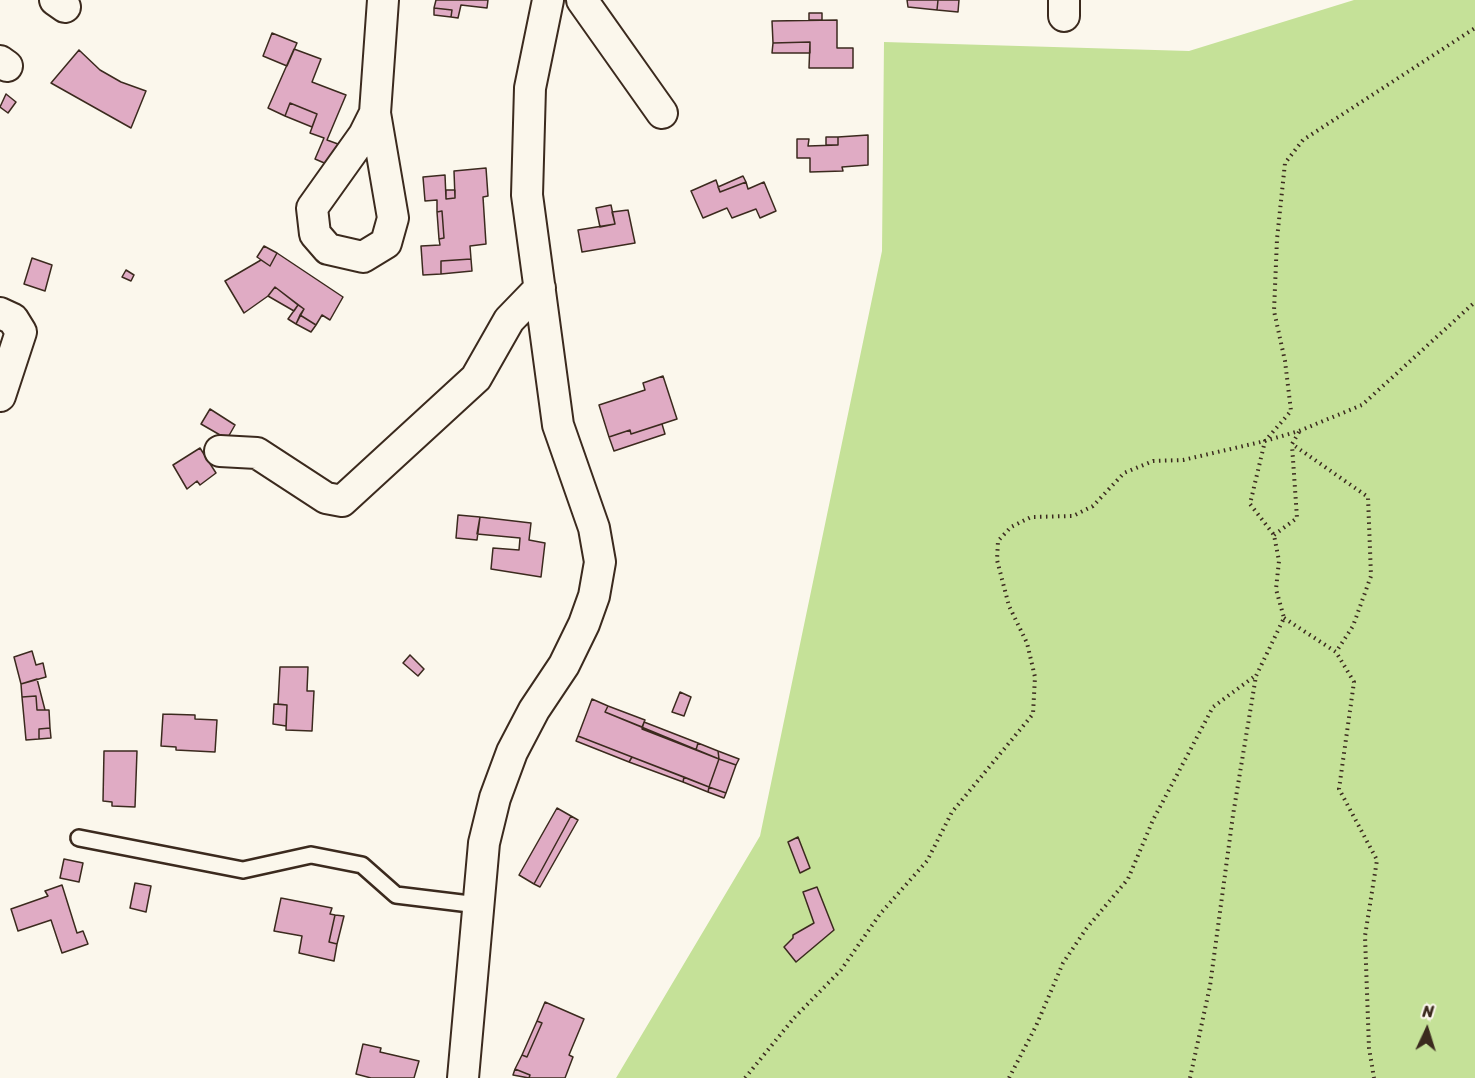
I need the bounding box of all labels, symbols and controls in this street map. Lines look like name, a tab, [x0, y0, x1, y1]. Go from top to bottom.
text: N	[1422, 997, 1435, 1026]
north arrow	[1397, 1000, 1457, 1060]

